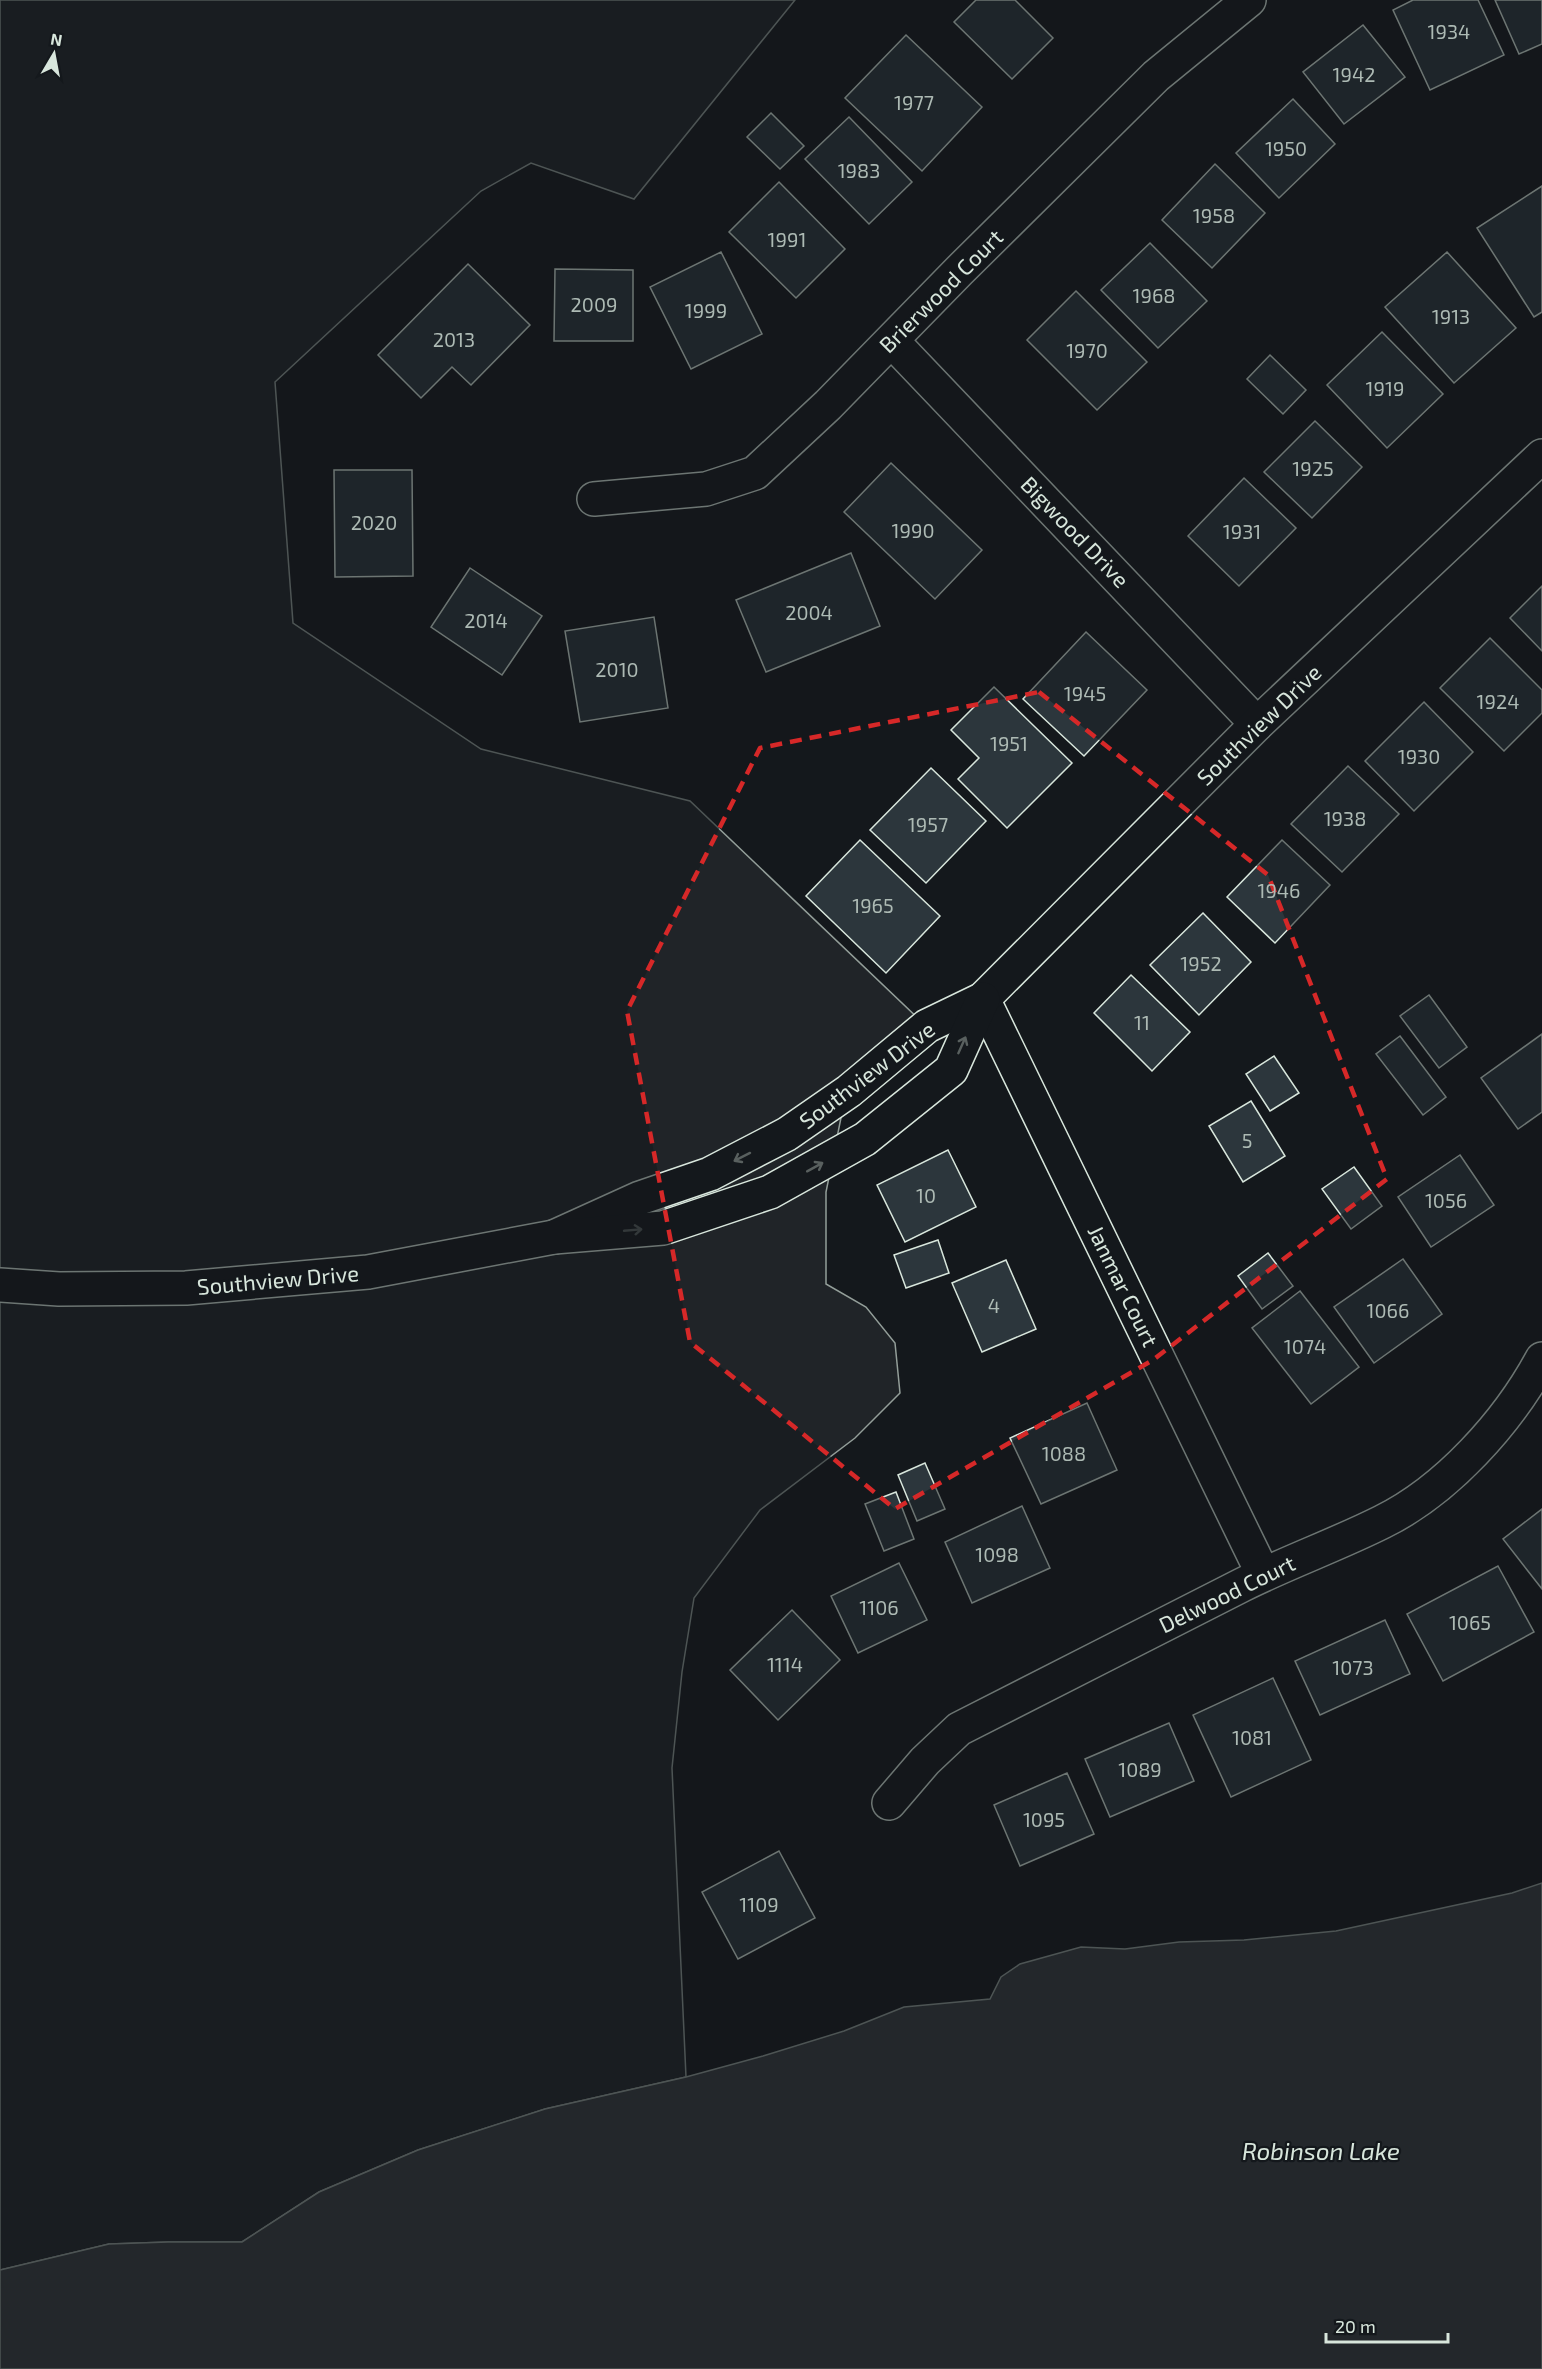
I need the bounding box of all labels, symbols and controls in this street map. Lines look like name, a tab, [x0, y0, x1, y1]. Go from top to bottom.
house number: 1934	[1428, 19, 1470, 43]
north arrow	[24, 24, 84, 84]
text: N	[49, 28, 64, 49]
house number: 1942	[1333, 62, 1375, 86]
house number: 1977	[894, 90, 934, 114]
house number: 1950	[1265, 136, 1307, 160]
house number: 1983	[838, 158, 880, 182]
house number: 1958	[1193, 203, 1235, 227]
street label: Brierwood Court	[873, 223, 1007, 357]
house number: 1991	[768, 227, 806, 251]
house number: 1968	[1133, 283, 1175, 307]
house number: 2009	[571, 292, 617, 316]
house number: 1999	[685, 298, 727, 322]
house number: 1913	[1432, 304, 1470, 328]
house number: 2013	[433, 327, 475, 351]
house number: 1970	[1066, 338, 1108, 362]
house number: 1919	[1366, 376, 1404, 400]
house number: 1925	[1292, 456, 1334, 480]
street label: Bigwood Drive	[1016, 470, 1135, 592]
house number: 2020	[351, 510, 397, 534]
house number: 1990	[892, 518, 934, 542]
house number: 1931	[1223, 519, 1261, 543]
house number: 2004	[785, 600, 833, 624]
house number: 2014	[464, 608, 508, 632]
house number: 2010	[595, 657, 639, 681]
street label: Southview Drive	[1191, 659, 1326, 790]
house number: 1945	[1064, 681, 1106, 705]
house number: 1924	[1477, 689, 1519, 713]
house number: 1951	[990, 731, 1028, 755]
house number: 1930	[1398, 744, 1440, 768]
house number: 1938	[1324, 806, 1366, 830]
house number: 1957	[908, 812, 948, 836]
house number: 1946	[1257, 878, 1301, 902]
house number: 1965	[852, 893, 894, 917]
house number: 1952	[1180, 951, 1222, 975]
house number: 11	[1134, 1010, 1150, 1034]
street label: Southview Drive	[794, 1015, 939, 1133]
one-way arrow	[957, 1036, 969, 1054]
house number: 5	[1242, 1128, 1252, 1152]
one-way arrow	[733, 1152, 751, 1164]
one-way arrow	[806, 1161, 823, 1173]
house number: 10	[916, 1183, 936, 1207]
house number: 1056	[1425, 1188, 1467, 1212]
street label: Janmar Court	[1083, 1221, 1164, 1350]
one-way arrow	[622, 1224, 642, 1235]
street label: Southview Drive	[196, 1259, 360, 1299]
house number: 4	[988, 1293, 1000, 1317]
house number: 1066	[1367, 1298, 1409, 1322]
house number: 1074	[1284, 1334, 1326, 1358]
house number: 1088	[1042, 1441, 1086, 1465]
house number: 1098	[975, 1542, 1019, 1566]
street label: Delwood Court	[1154, 1549, 1299, 1637]
house number: 1106	[859, 1595, 899, 1619]
house number: 1065	[1449, 1610, 1491, 1634]
house number: 1114	[767, 1652, 803, 1676]
house number: 1073	[1332, 1655, 1374, 1679]
house number: 1081	[1232, 1725, 1272, 1749]
house number: 1089	[1118, 1757, 1162, 1781]
house number: 1095	[1023, 1807, 1065, 1831]
house number: 1109	[739, 1892, 779, 1916]
water label: Robinson Lake	[1242, 2136, 1400, 2165]
scale bar	[1326, 2306, 1448, 2344]
text: 20 m	[1335, 2315, 1376, 2337]

